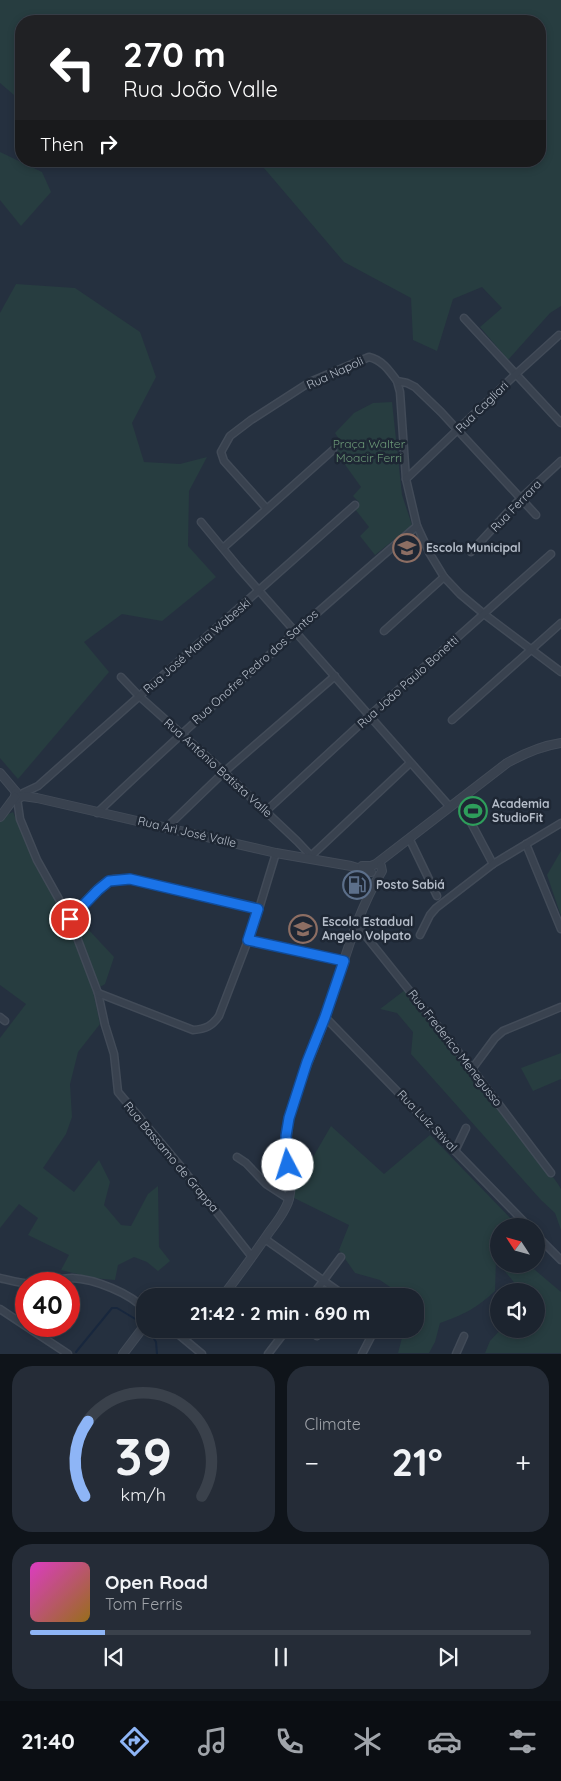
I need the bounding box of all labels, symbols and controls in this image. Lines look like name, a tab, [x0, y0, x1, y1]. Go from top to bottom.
text: 270 m	[123, 32, 226, 76]
icon: left	[40, 35, 105, 100]
text: Rua João Valle	[123, 75, 278, 103]
icon: right	[94, 130, 122, 158]
text: Then	[40, 132, 84, 156]
street label: Rua Napoli	[304, 353, 366, 392]
street label: Rua Cagliari	[452, 378, 511, 436]
park label: Praça Walter Moacir Ferri	[333, 436, 406, 465]
street label: Rua Ferrara	[487, 476, 544, 535]
school or university icon: Escola Municipal	[392, 533, 422, 563]
place label: Escola Municipal	[426, 540, 521, 555]
street label: Rua José Maria Wabeski	[140, 595, 253, 696]
street label: Rua Onofre Pedro dos Santos	[188, 606, 321, 727]
street label: Rua João Paulo Bonetti	[354, 632, 461, 731]
street label: Rua Antônio Batista Valle	[161, 715, 276, 820]
sports icon: Academia StudioFit	[458, 796, 488, 826]
place label: Academia StudioFit	[492, 796, 550, 825]
street label: Rua Ari José Valle	[136, 813, 238, 850]
fuel station icon: Posto Sabiá	[342, 870, 372, 900]
place label: Posto Sabiá	[376, 877, 445, 892]
pin	[49, 898, 91, 940]
icon: arrive	[56, 905, 84, 933]
school or university icon: Escola Estadual Angelo Volpato	[288, 914, 318, 944]
place label: Escola Estadual Angelo Volpato	[322, 914, 413, 943]
street label: Rua Frederico Menegusso	[405, 986, 506, 1109]
street label: Rua Luíz Stival	[394, 1087, 460, 1155]
street label: Rua Bassamo de Grappa	[121, 1098, 222, 1215]
position arrow	[261, 1138, 313, 1190]
north arrow	[490, 1218, 545, 1272]
map controls	[490, 1218, 545, 1338]
speed limit sign: 40	[15, 1272, 80, 1337]
button: sound	[490, 1283, 545, 1338]
text: 21:42 · 2 min · 690 m	[190, 1301, 370, 1325]
text: Climate	[305, 1414, 361, 1434]
text: 39	[115, 1423, 172, 1488]
text: 21°	[391, 1438, 443, 1486]
text: −	[305, 1445, 319, 1480]
text: +	[515, 1445, 531, 1480]
text: km/h	[121, 1483, 166, 1505]
text: Open Road	[105, 1570, 208, 1594]
text: Tom Ferris	[105, 1594, 182, 1614]
icon: previous	[100, 1643, 128, 1671]
icon: pause	[267, 1643, 295, 1671]
icon: next	[434, 1643, 462, 1671]
icon: directions	[117, 1724, 152, 1759]
icon: music	[195, 1724, 230, 1759]
icon: phone	[272, 1724, 307, 1759]
icon: climate	[350, 1724, 385, 1759]
icon: car	[427, 1724, 462, 1759]
icon: filters	[505, 1724, 540, 1759]
text: 21:40	[21, 1727, 75, 1755]

